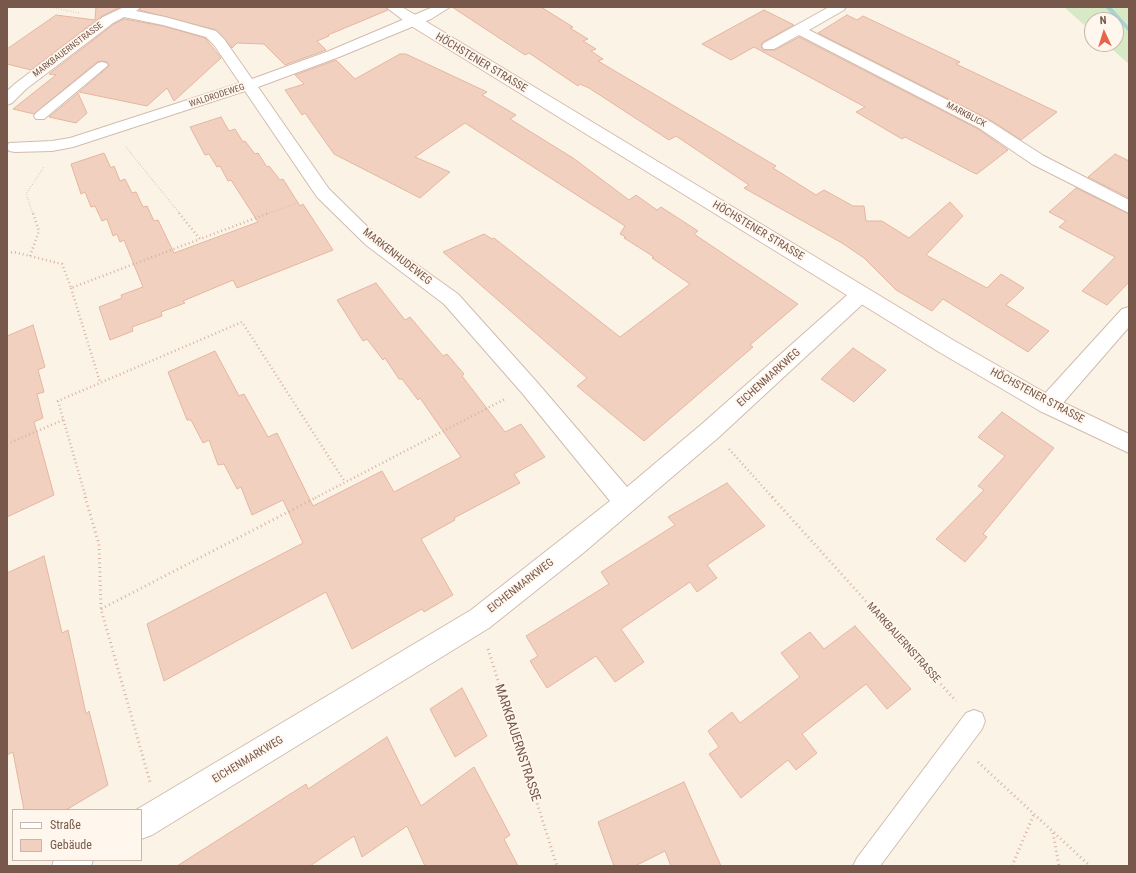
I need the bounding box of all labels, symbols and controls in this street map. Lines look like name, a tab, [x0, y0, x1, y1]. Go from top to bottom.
north arrow	[1084, 12, 1124, 52]
text: N	[1099, 14, 1107, 27]
street label: MARKBAUERNSTRASSE	[31, 20, 105, 80]
street label: HÖCHSTENER STRASSE	[433, 30, 529, 96]
street label: WALDRODEWEG	[188, 82, 246, 110]
street label: MARKBLICK	[944, 100, 988, 130]
street label: HÖCHSTENER STRASSE	[710, 198, 806, 264]
street label: MARKENHUDEWEG	[360, 226, 434, 288]
street label: EICHENMARKWEG	[735, 346, 803, 410]
street label: HÖCHSTENER STRASSE	[988, 366, 1086, 426]
street label: EICHENMARKWEG	[485, 556, 557, 616]
street label: MARKBAUERNSTRASSE	[863, 600, 943, 686]
street label: MARKBAUERNSTRASSE	[491, 682, 543, 804]
street label: EICHENMARKWEG	[210, 734, 286, 786]
legend	[12, 809, 142, 861]
text: Straße	[50, 818, 81, 832]
text: Gebäude	[50, 838, 92, 852]

